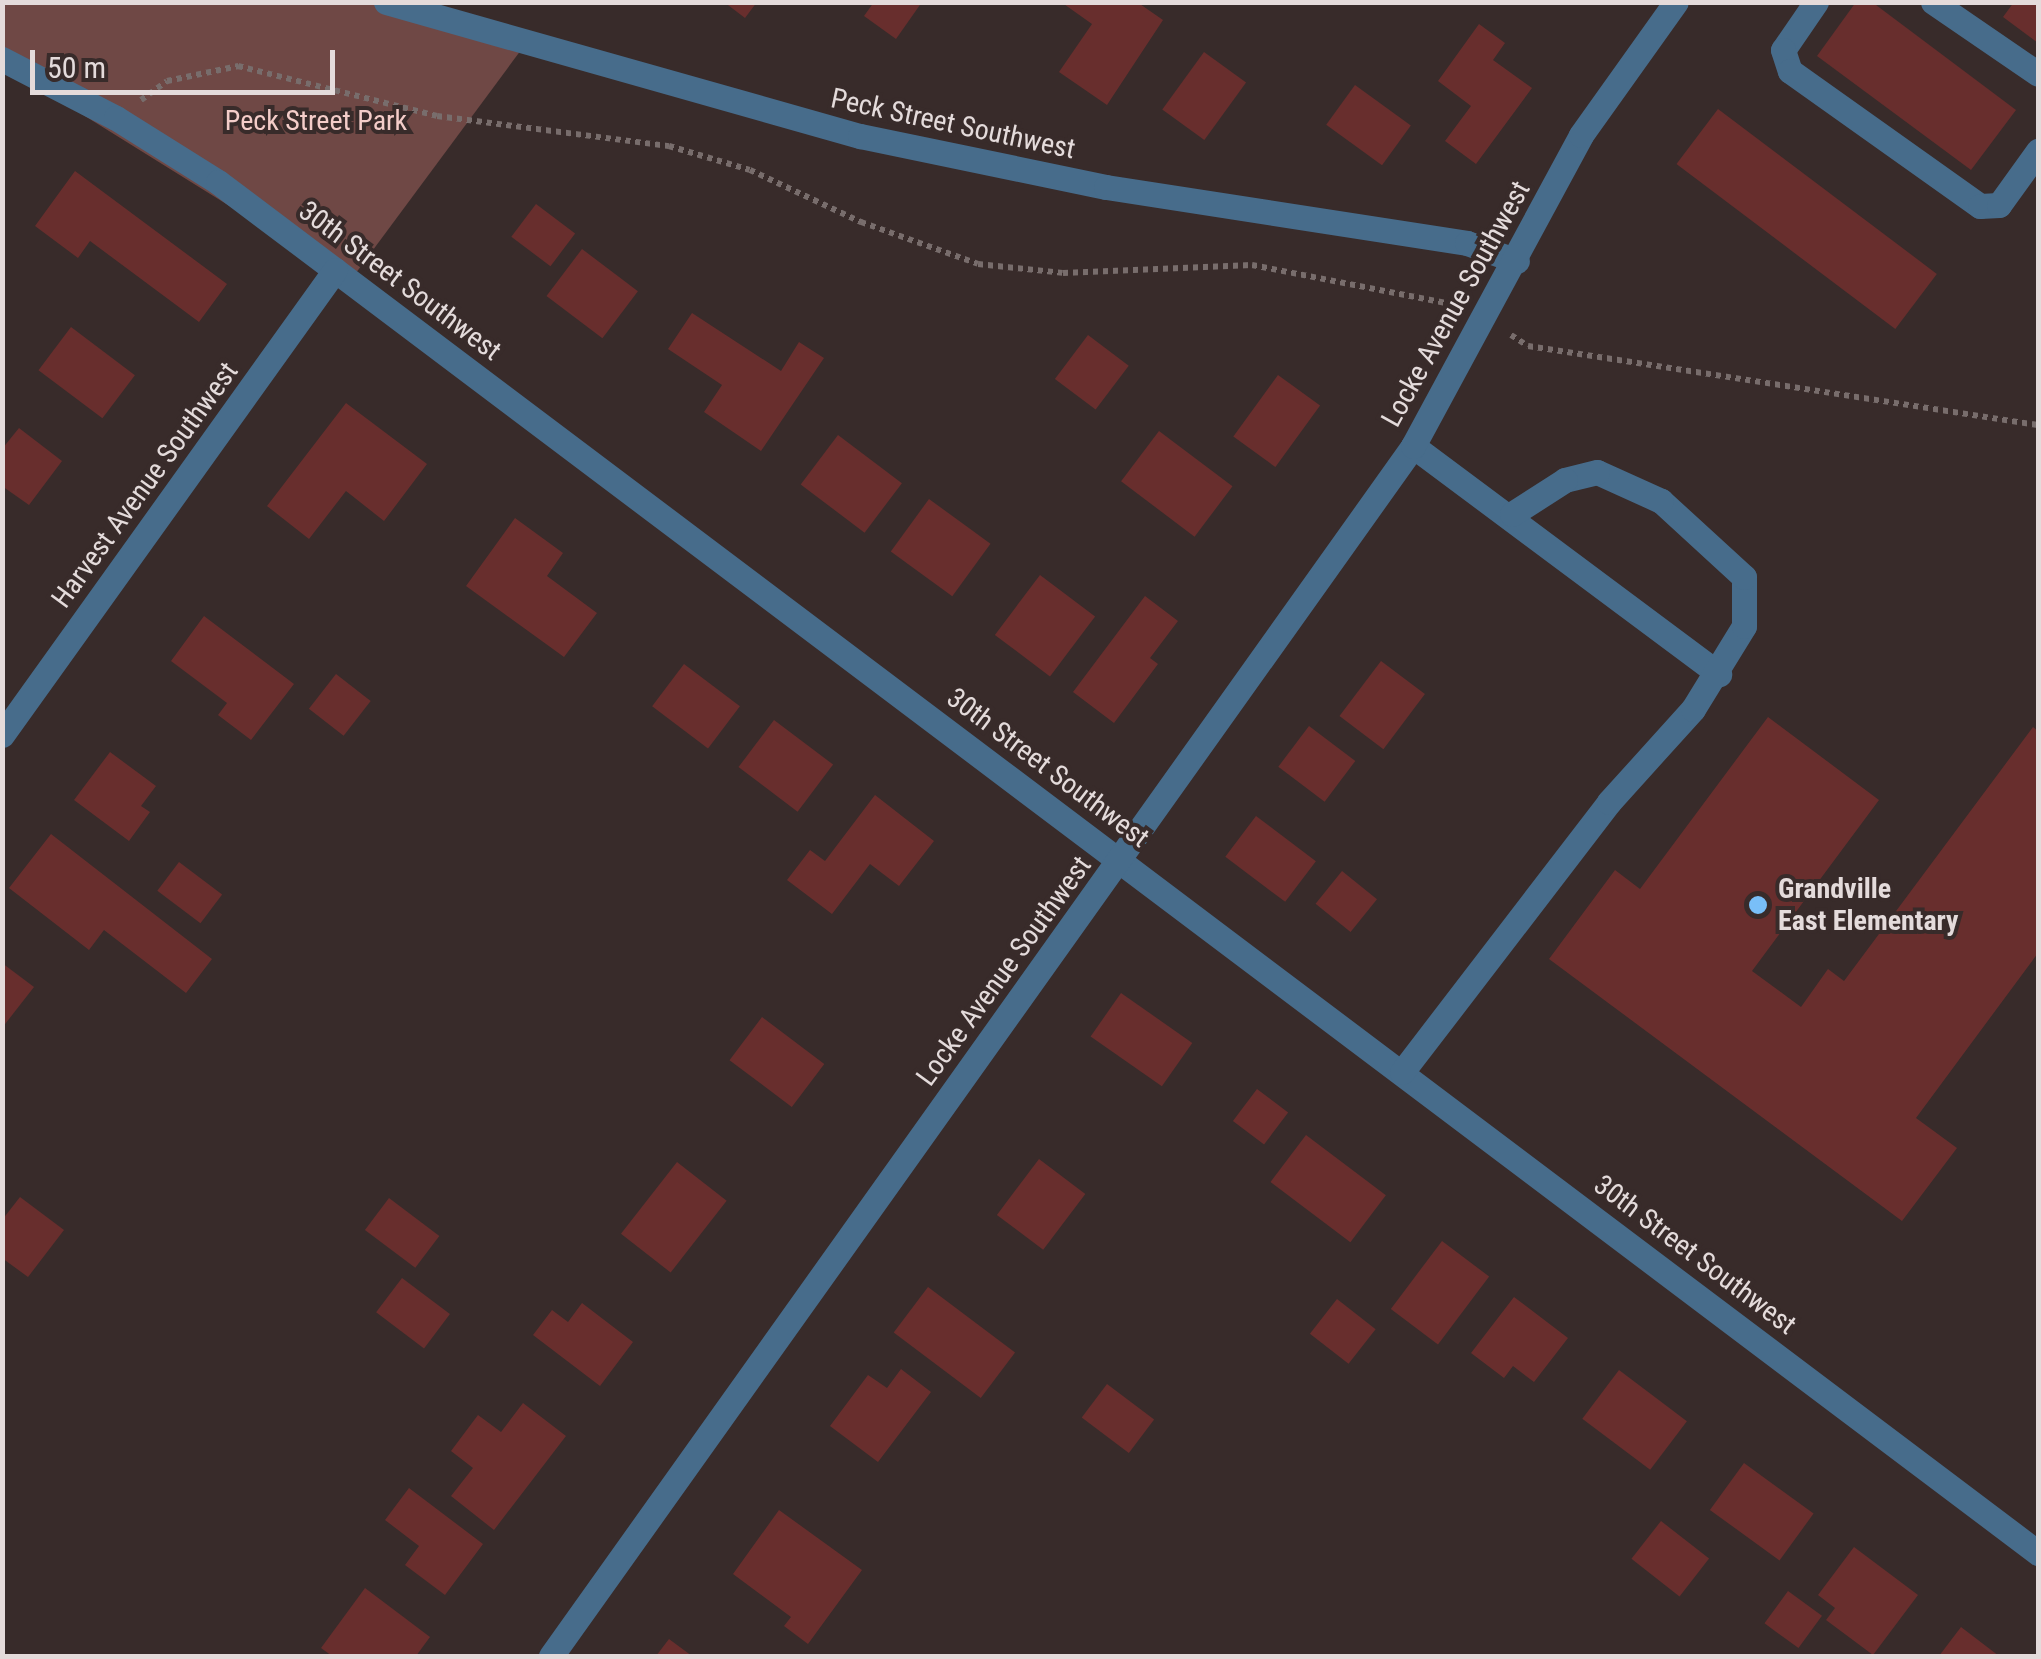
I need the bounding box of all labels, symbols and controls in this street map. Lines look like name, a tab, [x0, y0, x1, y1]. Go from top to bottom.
scale bar	[35, 30, 340, 92]
text: 50 m	[47, 50, 106, 85]
street label: Peck Street Southwest	[828, 82, 1078, 166]
park label: Peck Street Park	[225, 104, 407, 138]
street label: Locke Avenue Southwest	[1375, 175, 1537, 433]
street label: 30th Street Southwest	[292, 194, 508, 368]
street label: Harvest Avenue Southwest	[45, 356, 245, 614]
street label: 30th Street Southwest	[940, 681, 1156, 855]
street label: Locke Avenue Southwest	[909, 850, 1099, 1092]
place label: Grandville East Elementary	[1778, 872, 1959, 938]
marker: Grandville East Elementary	[1747, 894, 1769, 916]
street label: 30th Street Southwest	[1587, 1168, 1803, 1342]

